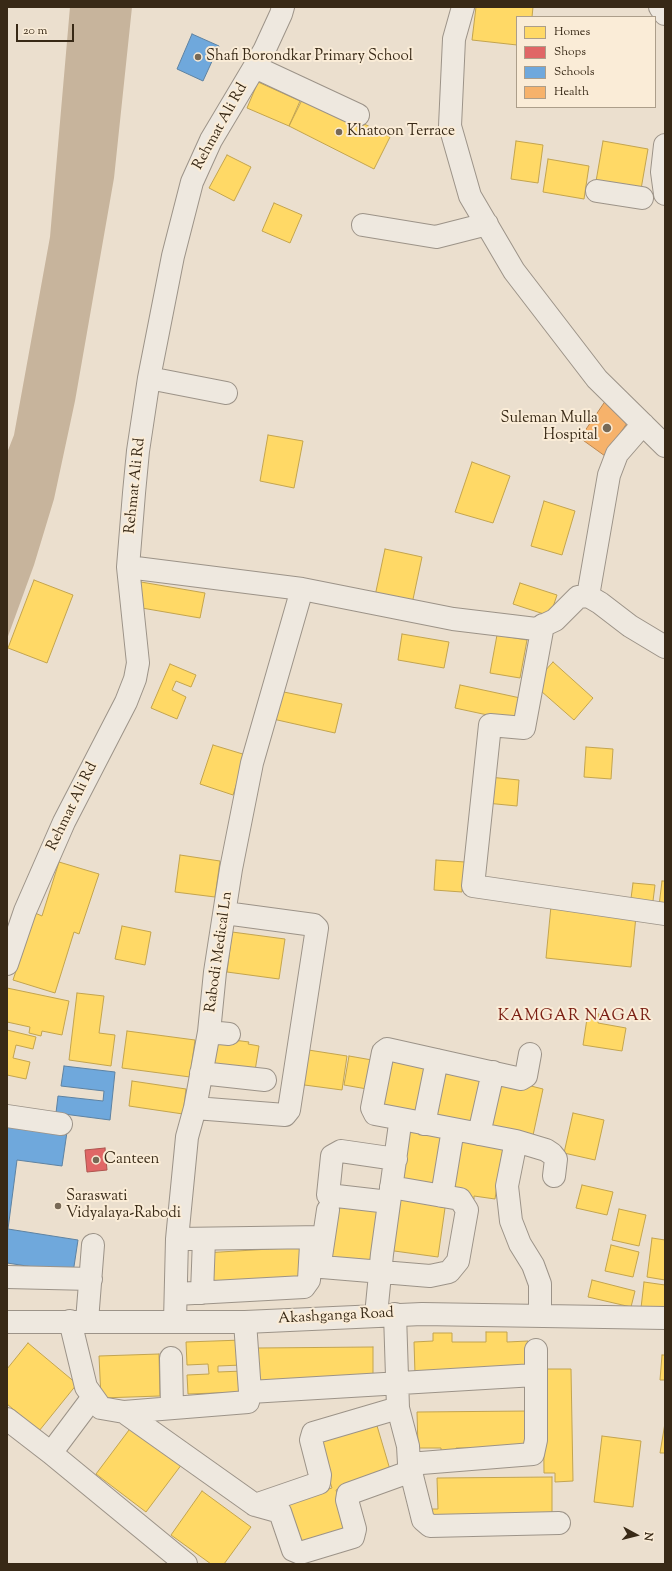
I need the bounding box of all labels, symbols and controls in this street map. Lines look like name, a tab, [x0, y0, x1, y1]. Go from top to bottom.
scale bar	[18, 16, 76, 42]
legend	[516, 16, 656, 108]
text: 20 m	[23, 22, 47, 40]
text: Homes	[554, 23, 590, 41]
text: Shops	[554, 43, 586, 61]
place label: Shafi Borondkar Primary School	[206, 48, 413, 66]
marker: Shafi Borondkar Primary School	[193, 52, 203, 62]
text: Schools	[554, 63, 595, 81]
street label: Rehmat Ali Rd	[190, 81, 252, 173]
text: Health	[554, 83, 589, 101]
place label: Khatoon Terrace	[347, 123, 455, 141]
marker: Khatoon Terrace	[334, 127, 344, 137]
place label: Suleman Mulla Hospital	[501, 410, 598, 445]
marker: Suleman Mulla Hospital	[601, 422, 613, 434]
street label: Rehmat Ali Rd	[122, 437, 150, 535]
street label: Rehmat Ali Rd	[44, 760, 102, 854]
street label: Rabodi Medical Ln	[203, 890, 237, 1014]
district label: KAMGAR NAGAR	[498, 1007, 652, 1027]
place label: Canteen	[104, 1151, 159, 1169]
marker: Canteen	[91, 1155, 101, 1165]
place label: Saraswati Vidyalaya-Rabodi	[66, 1188, 181, 1223]
marker: Saraswati Vidyalaya-Rabodi	[53, 1201, 63, 1211]
street label: Akashganga Road	[278, 1305, 394, 1329]
north arrow	[616, 1515, 656, 1555]
text: N	[639, 1531, 656, 1542]

